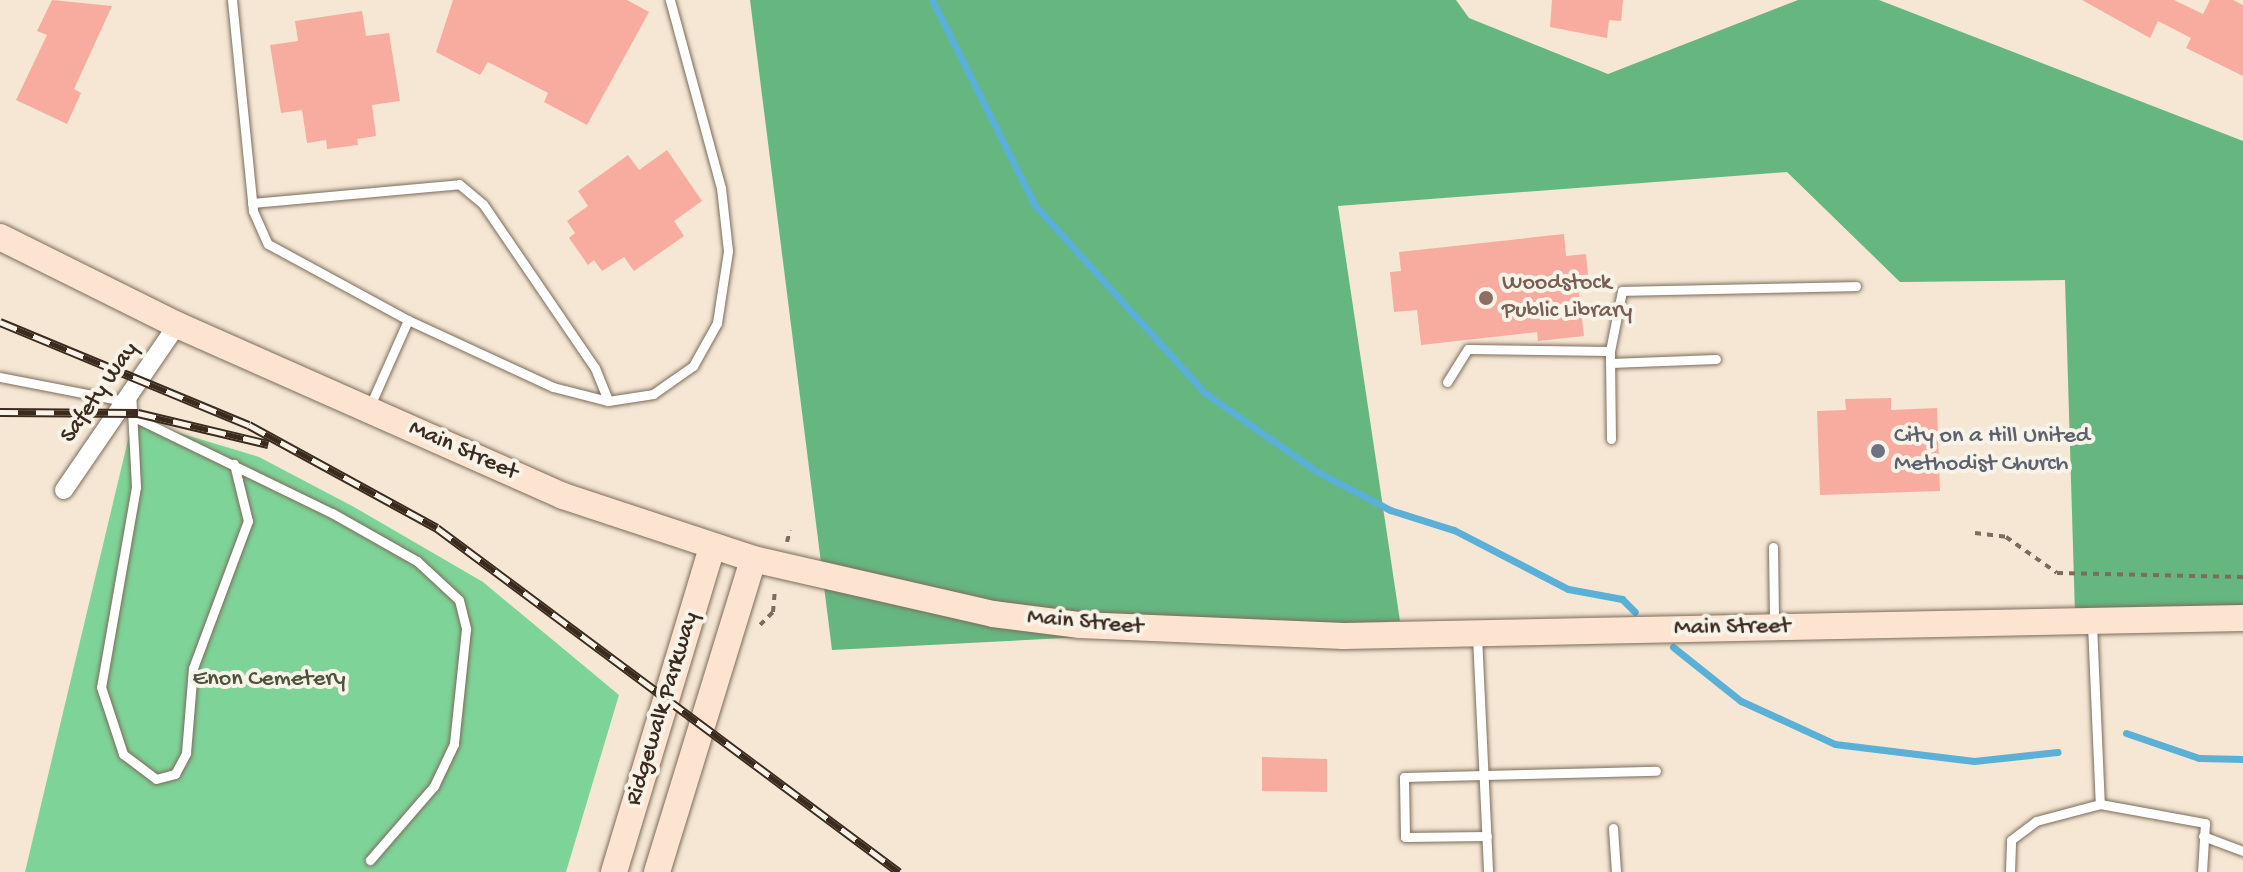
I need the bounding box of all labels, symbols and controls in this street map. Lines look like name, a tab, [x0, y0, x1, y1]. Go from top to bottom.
place label: Woodstock Public Library	[1502, 270, 1632, 326]
marker: Woodstock Public Library	[1477, 289, 1495, 307]
street label: Safety Way	[55, 337, 145, 449]
street label: Main Street	[404, 414, 522, 488]
place label: City on a Hill United Methodist Church	[1894, 423, 2090, 479]
marker: City on a Hill United Methodist Church	[1869, 442, 1887, 460]
street label: Main Street	[1026, 604, 1144, 642]
street label: Ridgewalk Parkway	[620, 609, 706, 809]
street label: Main Street	[1674, 613, 1790, 643]
park label: Enon Cemetery	[192, 666, 346, 694]

